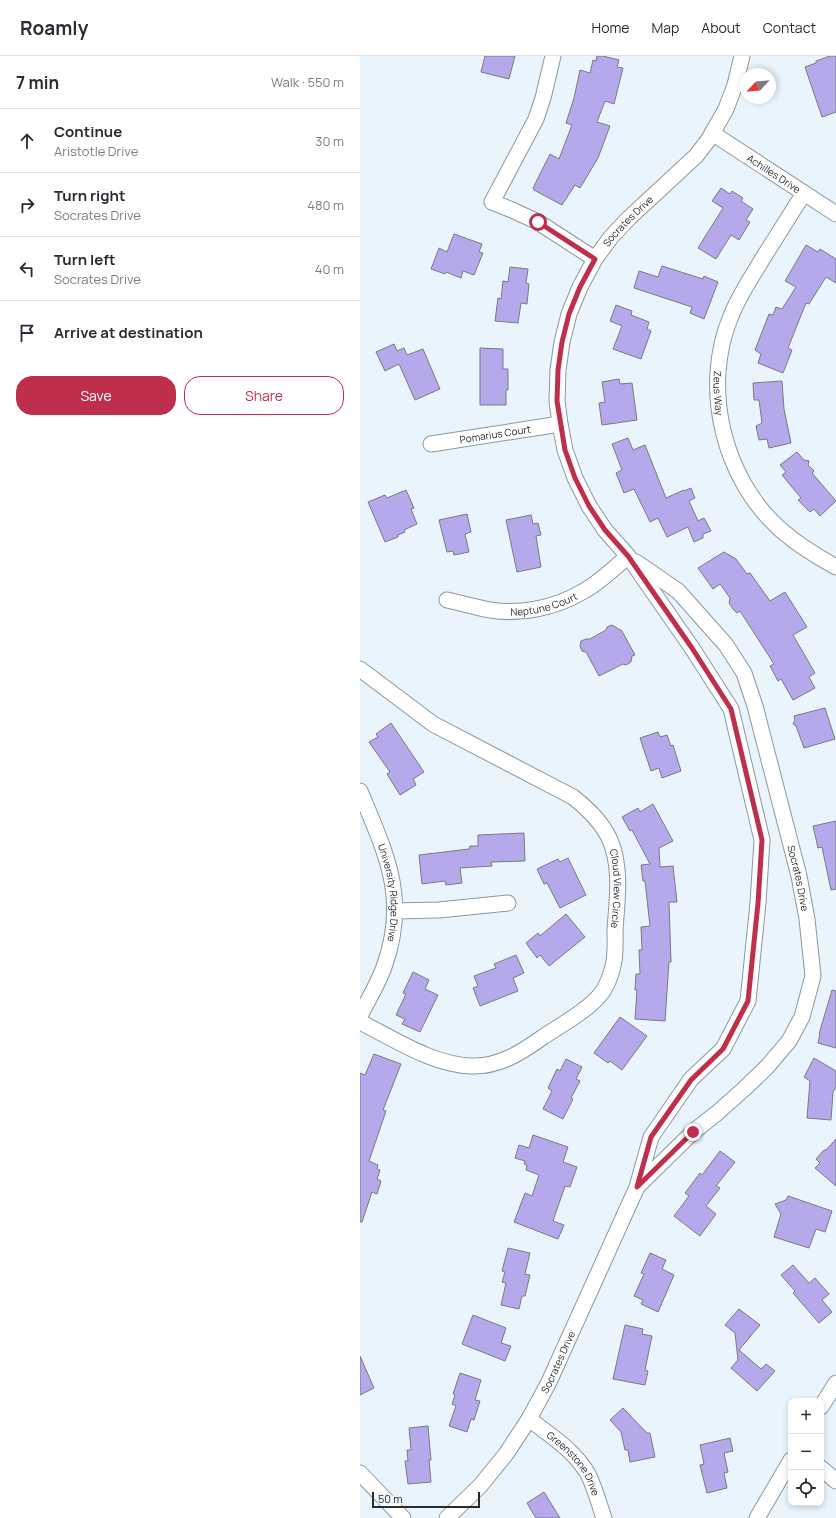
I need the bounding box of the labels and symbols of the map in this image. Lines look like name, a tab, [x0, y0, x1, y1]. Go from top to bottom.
north arrow	[740, 68, 776, 104]
street label: Achilles Drive	[744, 151, 804, 196]
street label: Socrates Drive	[599, 192, 656, 249]
route start	[529, 213, 547, 231]
street label: Zeus Way	[711, 370, 727, 417]
street label: Pomarius Court	[459, 422, 532, 446]
street label: Neptune Court	[510, 589, 580, 619]
street label: University Ridge Drive	[375, 842, 402, 943]
street label: Socrates Drive	[784, 844, 812, 912]
street label: Cloud View Circle	[607, 847, 625, 929]
route end	[684, 1123, 702, 1141]
street label: Socrates Drive	[537, 1329, 578, 1396]
street label: Greenstone Drive	[544, 1428, 603, 1498]
scale bar	[372, 1490, 480, 1509]

